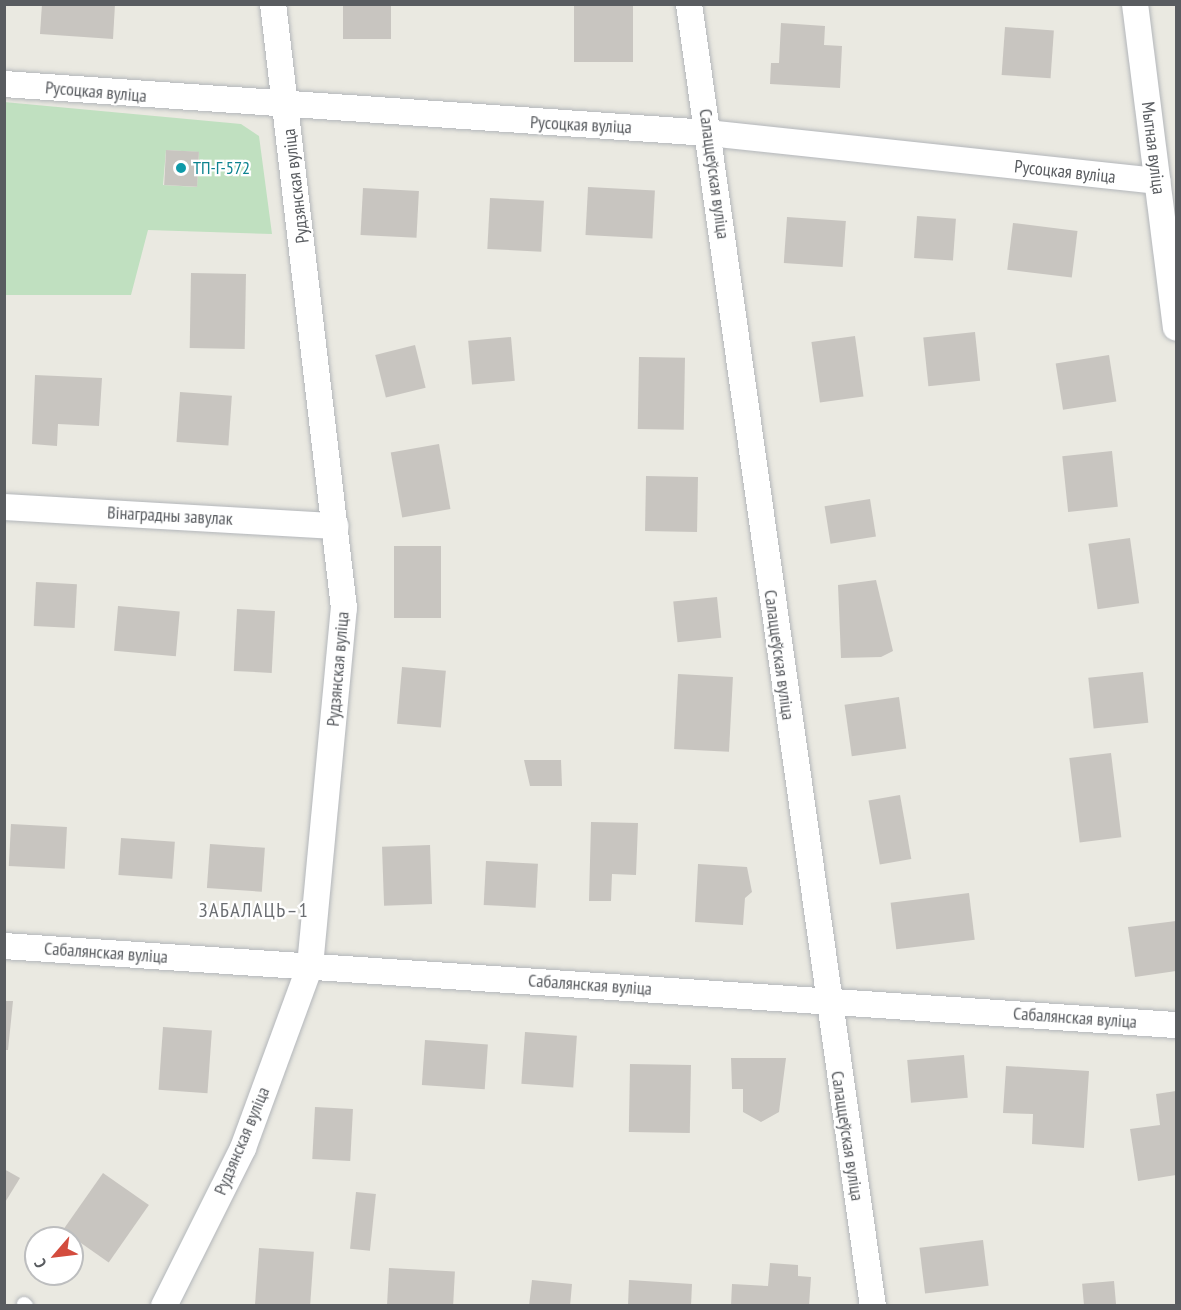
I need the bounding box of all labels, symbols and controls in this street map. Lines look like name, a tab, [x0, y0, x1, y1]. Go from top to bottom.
street label: Русоцкая вуліца	[44, 77, 148, 107]
street label: Мытная вуліца	[1137, 101, 1169, 195]
street label: Салаццеўская вуліца	[694, 107, 734, 241]
street label: Русоцкая вуліца	[530, 112, 632, 138]
street label: Рудзянская вуліца	[278, 128, 314, 244]
street label: Русоцкая вуліца	[1013, 156, 1117, 188]
place label: ТП-Г-572	[193, 157, 250, 179]
marker: ТП-Г-572	[174, 161, 188, 175]
street label: Вінаградны завулак	[107, 502, 233, 530]
street label: Салаццеўская вуліца	[759, 588, 799, 722]
street label: Рудзянская вуліца	[322, 611, 354, 727]
district label: ЗАБАЛАЦЬ–1	[199, 898, 309, 922]
street label: Сабалянская вуліца	[43, 938, 169, 968]
street label: Сабалянская вуліца	[527, 970, 653, 1000]
street label: Сабалянская вуліца	[1012, 1003, 1138, 1033]
street label: Салаццеўская вуліца	[826, 1069, 868, 1203]
street label: Рудзянская вуліца	[210, 1084, 274, 1198]
north arrow	[24, 1226, 84, 1286]
text: С	[29, 1256, 50, 1271]

